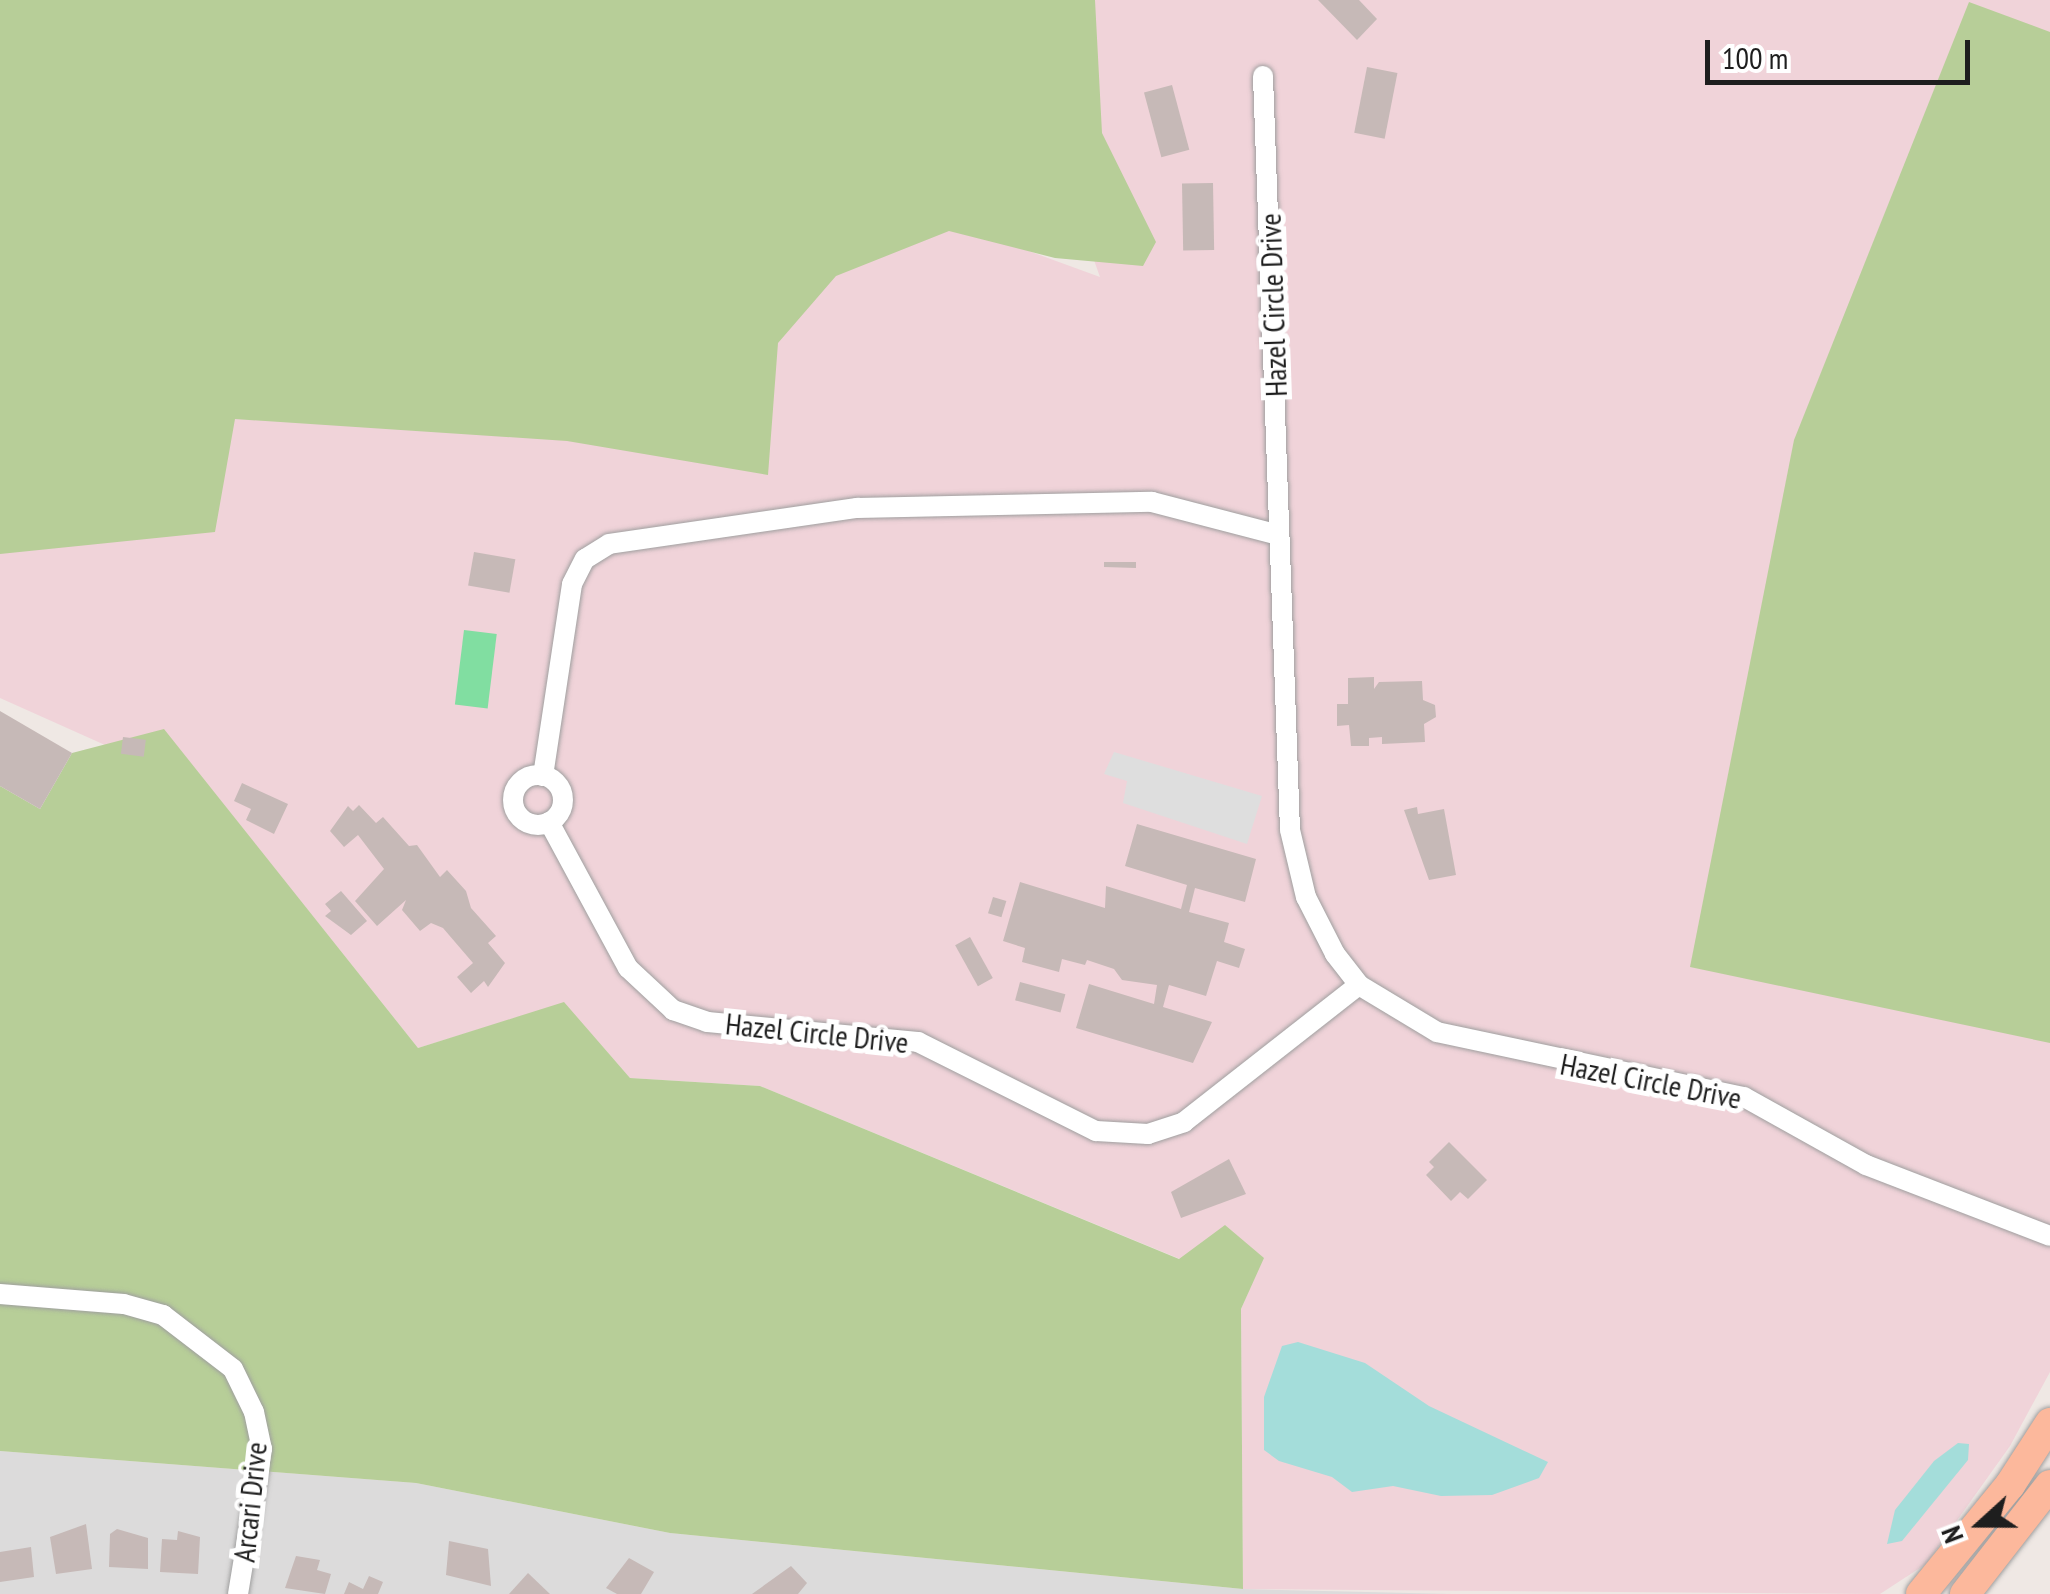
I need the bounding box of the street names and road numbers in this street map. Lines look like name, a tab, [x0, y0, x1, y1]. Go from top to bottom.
street label: Hazel Circle Drive	[1252, 213, 1294, 397]
street label: Hazel Circle Drive	[724, 1005, 910, 1061]
street label: Hazel Circle Drive	[1557, 1046, 1745, 1116]
street label: Arcari Drive	[226, 1440, 274, 1564]

